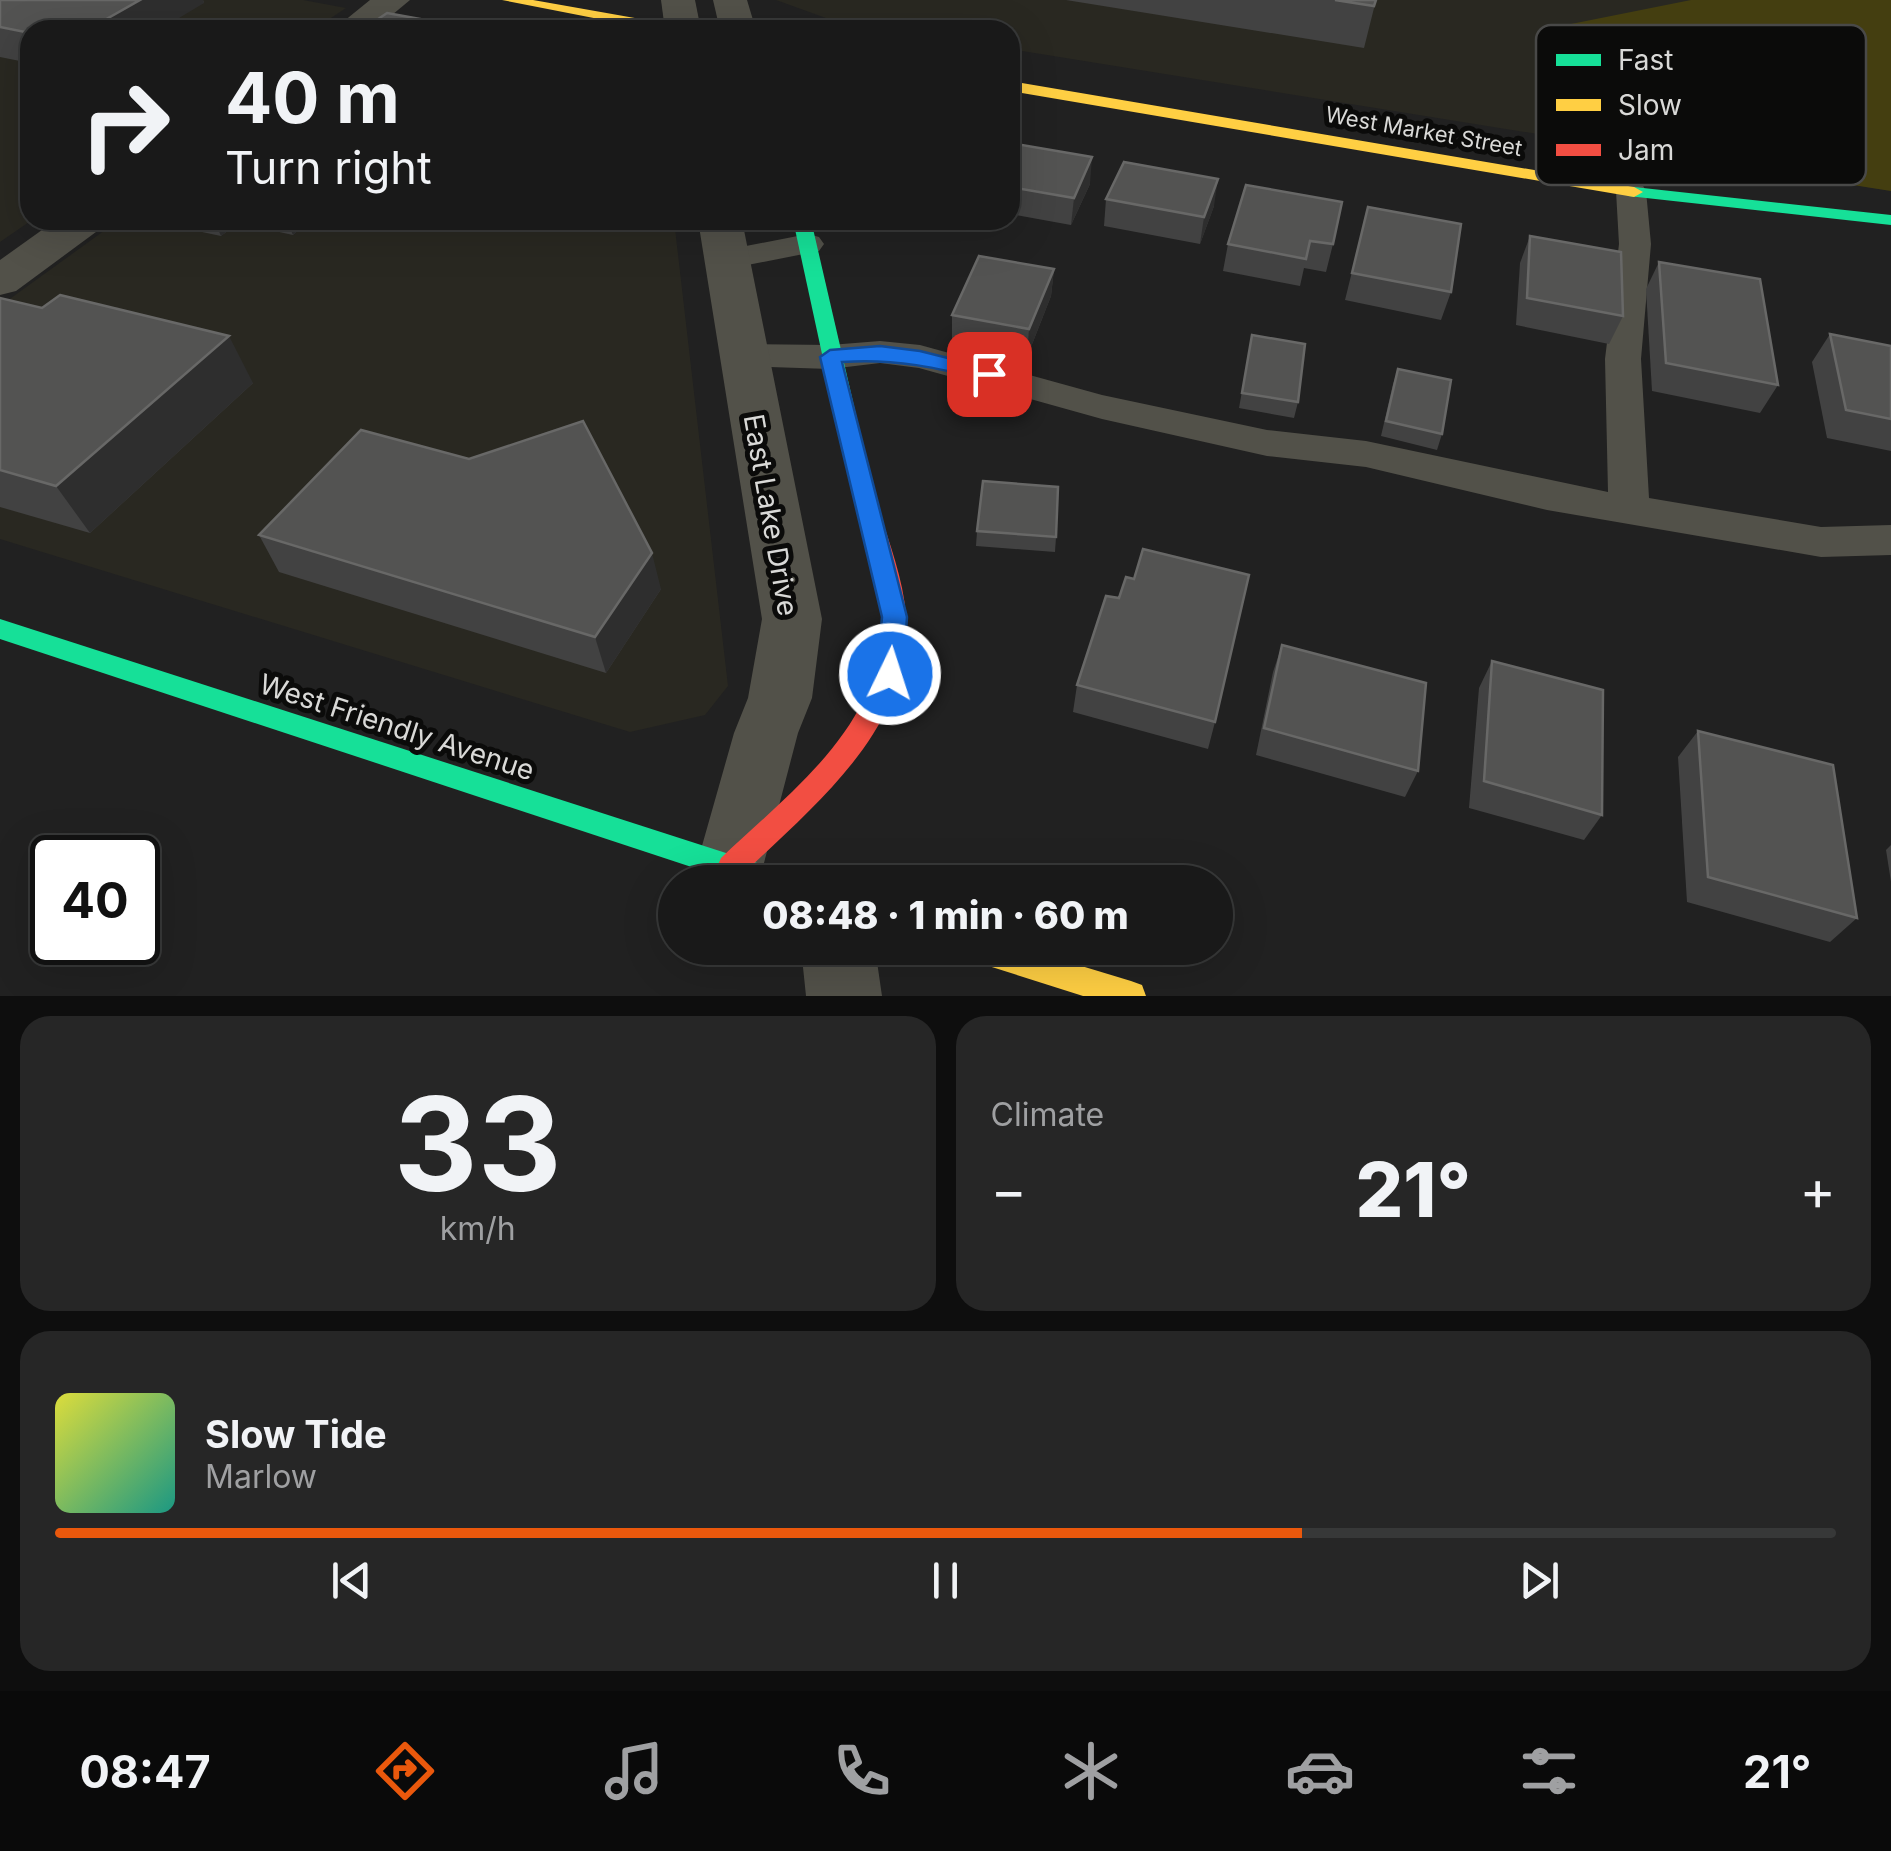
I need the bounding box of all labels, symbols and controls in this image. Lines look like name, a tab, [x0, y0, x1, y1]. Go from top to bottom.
legend	[1536, 25, 1866, 185]
text: Fast	[1618, 43, 1674, 77]
text: 40 m	[225, 55, 400, 140]
icon: right	[60, 60, 190, 190]
text: Slow	[1618, 88, 1682, 122]
street label: West Market Street	[1324, 101, 1524, 161]
text: Jam	[1618, 133, 1674, 167]
text: Turn right	[225, 140, 432, 195]
pin	[947, 332, 1032, 417]
icon: arrive	[962, 347, 1017, 402]
street label: East Lake Drive	[737, 411, 805, 619]
position arrow	[838, 622, 942, 726]
street label: West Friendly Avenue	[255, 667, 539, 787]
speed limit sign: 40	[30, 835, 160, 965]
text: 08:48 · 1 min · 60 m	[762, 892, 1129, 938]
text: 33	[394, 1065, 562, 1222]
text: Climate	[991, 1095, 1104, 1134]
text: 21°	[1355, 1144, 1471, 1235]
text: −	[991, 1157, 1027, 1223]
text: +	[1800, 1157, 1836, 1223]
text: km/h	[440, 1209, 516, 1248]
text: Slow Tide	[205, 1411, 387, 1457]
text: Marlow	[205, 1457, 317, 1496]
icon: previous	[324, 1553, 379, 1608]
icon: pause	[918, 1553, 973, 1608]
icon: next	[1512, 1553, 1567, 1608]
icon: directions	[370, 1736, 440, 1806]
icon: music	[599, 1736, 669, 1806]
icon: phone	[827, 1736, 897, 1806]
icon: climate	[1056, 1736, 1126, 1806]
icon: car	[1285, 1736, 1355, 1806]
icon: filters	[1514, 1736, 1584, 1806]
text: 08:47	[79, 1744, 211, 1799]
text: 21°	[1743, 1744, 1812, 1799]

